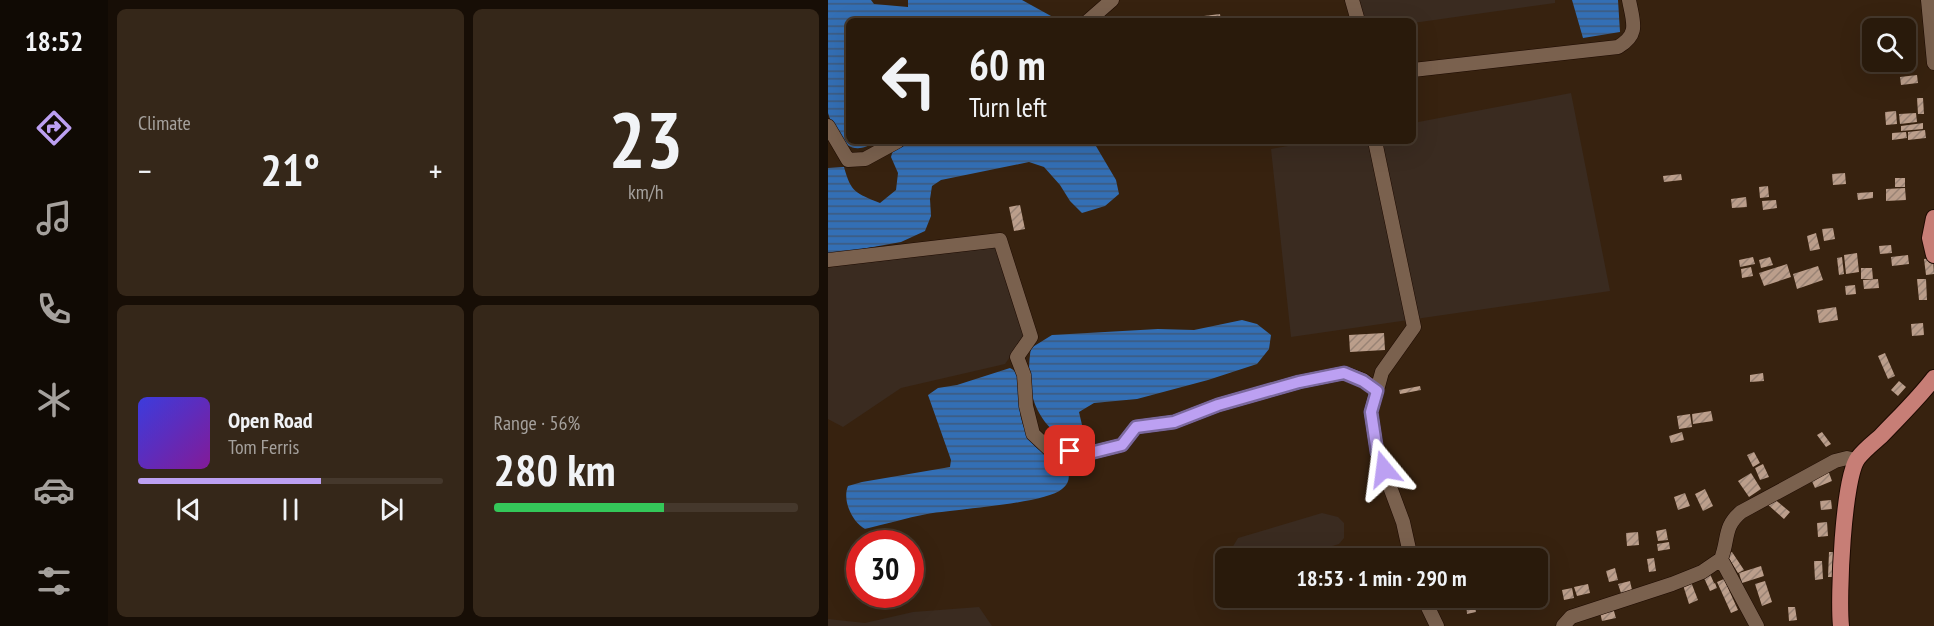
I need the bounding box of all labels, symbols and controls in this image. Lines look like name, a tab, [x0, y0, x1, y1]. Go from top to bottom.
map controls	[1862, 18, 1916, 72]
button: search	[1862, 18, 1916, 72]
text: 18:52	[25, 24, 83, 58]
text: 60 m	[969, 37, 1046, 92]
icon: left	[870, 42, 948, 120]
text: 23	[608, 89, 683, 190]
text: Turn left	[969, 90, 1047, 124]
icon: directions	[33, 107, 75, 149]
text: Climate	[138, 110, 191, 136]
text: 21°	[261, 140, 320, 198]
text: −	[138, 149, 152, 192]
text: +	[429, 149, 443, 192]
text: km/h	[628, 179, 663, 205]
icon: music	[33, 197, 75, 239]
icon: phone	[33, 288, 75, 330]
icon: climate	[33, 379, 75, 421]
text: Open Road	[228, 406, 313, 434]
text: Range · 56%	[494, 410, 580, 436]
pin	[1044, 425, 1095, 476]
text: Tom Ferris	[228, 434, 299, 460]
icon: arrive	[1053, 434, 1086, 467]
position arrow	[1352, 437, 1416, 501]
text: 280 km	[494, 440, 616, 498]
icon: car	[33, 469, 75, 511]
icon: previous	[172, 493, 205, 526]
icon: pause	[274, 493, 307, 526]
icon: next	[375, 493, 408, 526]
speed limit sign: 30	[846, 530, 924, 608]
icon: filters	[33, 560, 75, 602]
text: 18:53 · 1 min · 290 m	[1296, 564, 1467, 592]

